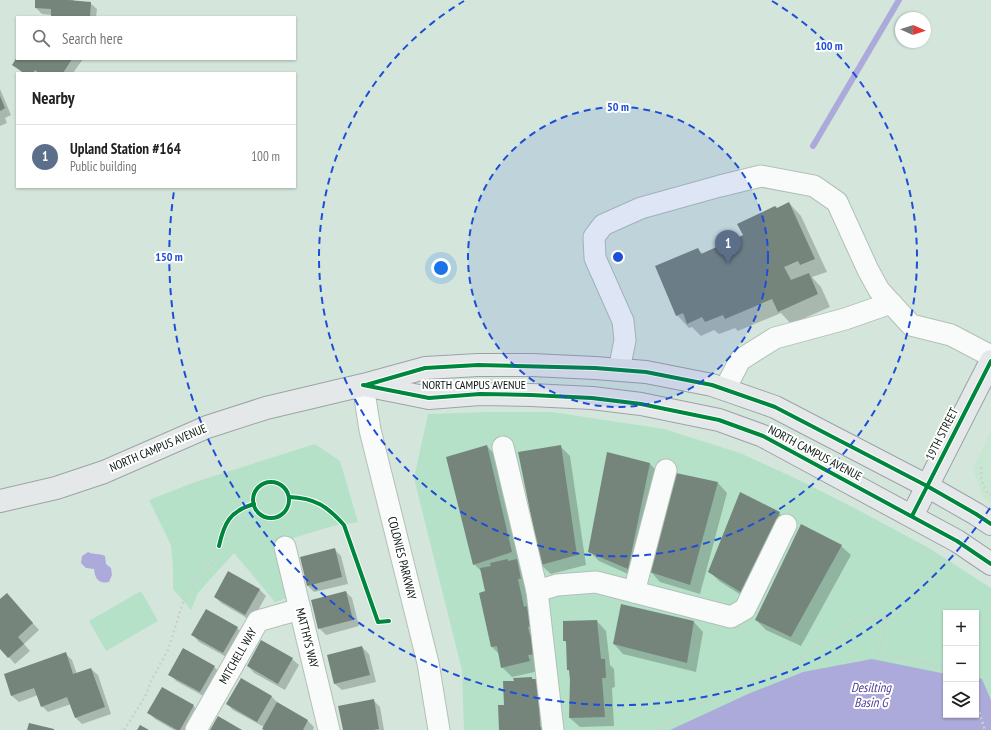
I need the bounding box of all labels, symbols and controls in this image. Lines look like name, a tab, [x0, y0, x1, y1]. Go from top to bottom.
north arrow	[895, 12, 931, 48]
search box	[16, 16, 296, 60]
icon: search	[30, 27, 52, 49]
text: Search here	[62, 29, 123, 48]
text: 100 m	[815, 38, 843, 53]
text: Nearby	[32, 87, 75, 109]
text: 50 m	[607, 99, 629, 114]
text: Upland Station #164	[70, 139, 181, 158]
text: 1	[42, 148, 48, 165]
text: 100 m	[251, 148, 280, 165]
text: Public building	[70, 158, 137, 175]
pin: 1	[715, 230, 741, 263]
text: 150 m	[155, 249, 183, 264]
centre of rings	[611, 250, 625, 264]
your location	[431, 258, 451, 278]
street label: NORTH CAMPUS AVENUE	[422, 377, 526, 392]
street label: 19TH STREET	[922, 404, 961, 463]
street label: NORTH CAMPUS AVENUE	[107, 420, 209, 475]
street label: NORTH CAMPUS AVENUE	[766, 422, 865, 484]
street label: COLONIES PARKWAY	[385, 515, 420, 601]
street label: MATTHYS WAY	[293, 606, 322, 670]
map controls	[943, 610, 979, 718]
button: +	[943, 610, 979, 646]
street label: MITCHELL WAY	[215, 624, 260, 687]
button: −	[943, 646, 979, 682]
water label: Desilting Basin G	[851, 679, 892, 711]
button: layers	[943, 682, 979, 718]

